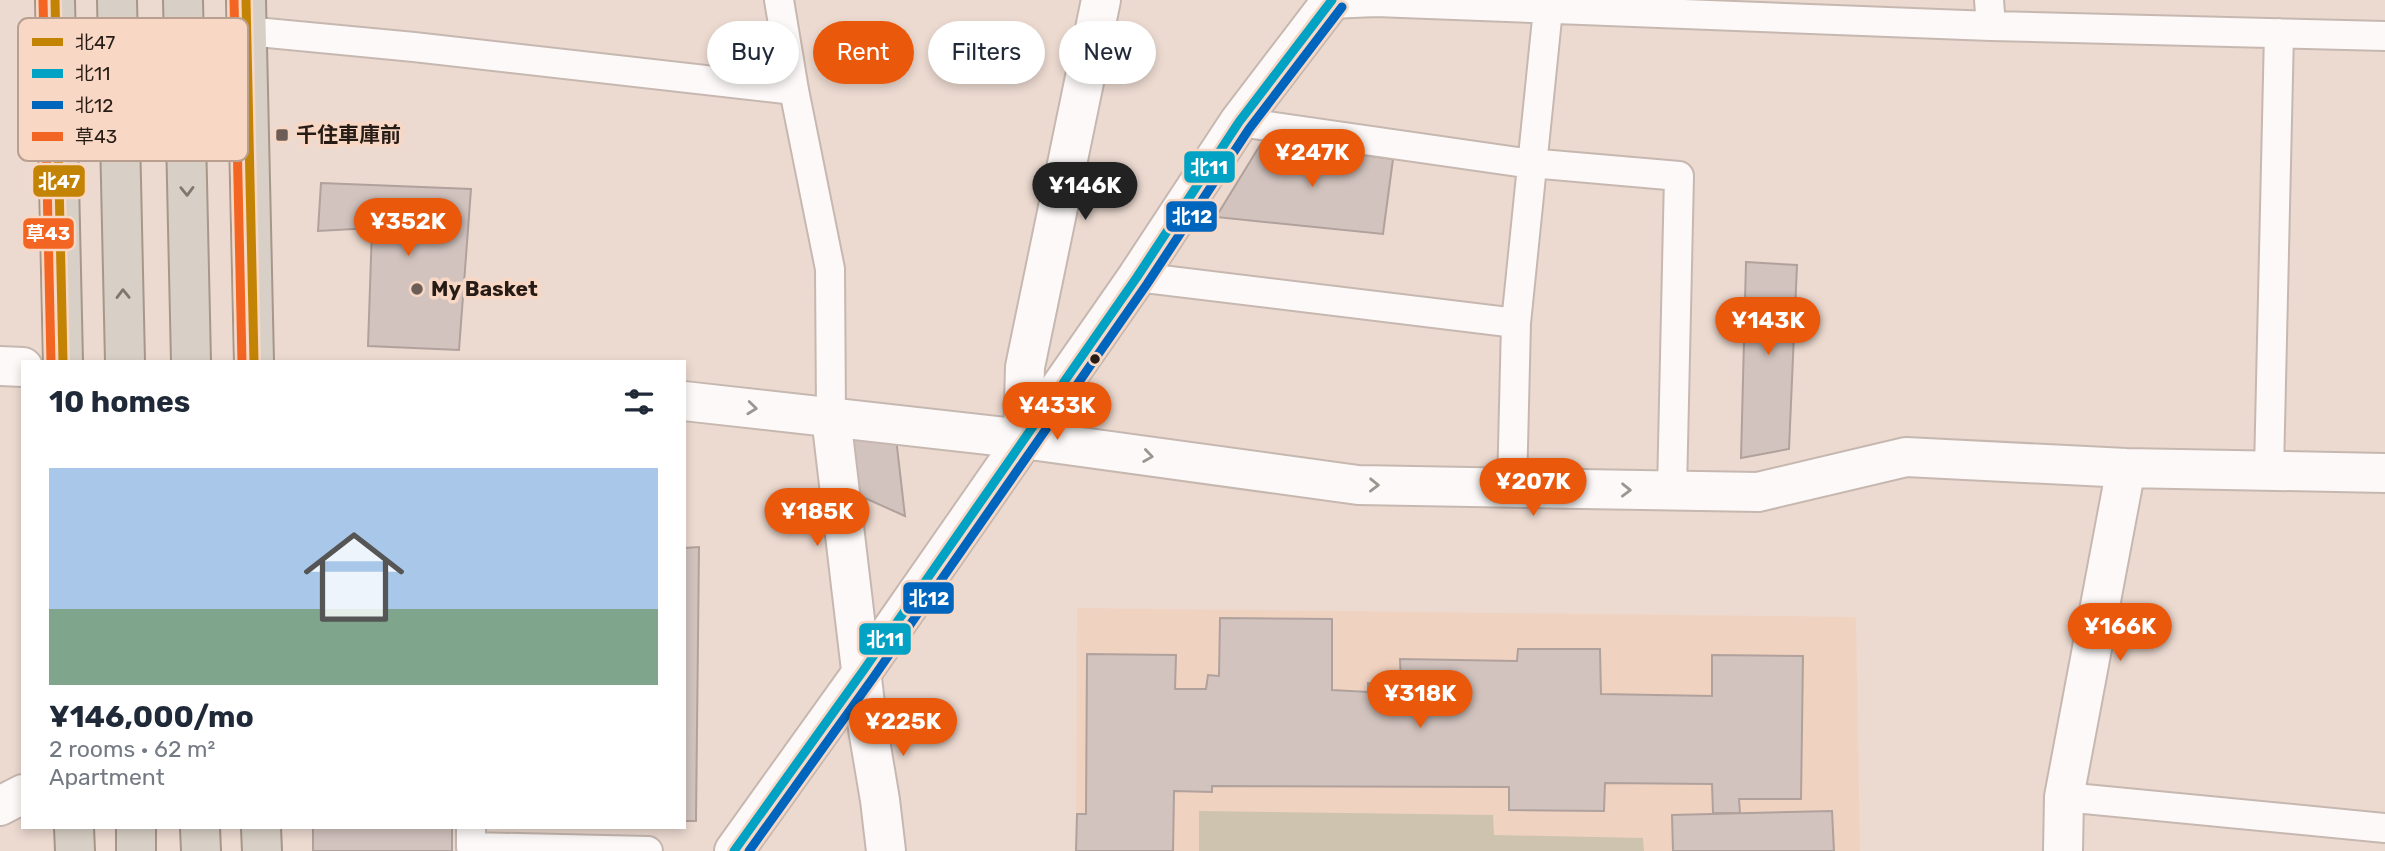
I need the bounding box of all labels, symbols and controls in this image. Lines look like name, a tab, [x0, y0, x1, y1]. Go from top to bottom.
legend	[18, 18, 248, 161]
chip: Buy	[707, 21, 799, 84]
chip: Rent	[813, 21, 914, 84]
chip: Filters	[928, 21, 1045, 84]
chip: New	[1059, 21, 1156, 84]
text: 北47	[75, 31, 115, 54]
text: 北11	[75, 62, 110, 85]
text: 北12	[75, 94, 113, 117]
place label: 千住車庫前	[296, 122, 401, 147]
text: 草43	[75, 125, 117, 148]
marker: 千住車庫前	[274, 127, 290, 143]
pin: ¥247K	[1263, 130, 1361, 189]
text: ¥247K	[1275, 138, 1349, 166]
line badge: 北11	[1183, 150, 1236, 184]
text: 北11	[1190, 156, 1228, 179]
pin: ¥146K	[1036, 162, 1134, 222]
line badge: 北47	[32, 164, 86, 198]
text: 北47	[38, 170, 80, 193]
text: ¥146K	[1048, 171, 1122, 199]
one-way arrow	[180, 185, 195, 196]
pin: ¥352K	[359, 198, 457, 258]
line badge: 北12	[1165, 200, 1218, 233]
text: 北12	[1172, 205, 1212, 228]
text: ¥352K	[370, 207, 446, 235]
line badge: 草43	[22, 217, 75, 250]
text: 草43	[26, 222, 70, 245]
place label: My Basket	[431, 276, 538, 301]
marker: My Basket	[409, 281, 425, 297]
one-way arrow	[116, 288, 131, 299]
pin: ¥143K	[1719, 298, 1817, 357]
text: ¥143K	[1731, 306, 1805, 334]
unlabelled marker	[1088, 352, 1102, 366]
pin: ¥433K	[1008, 382, 1106, 442]
icon: filters	[620, 383, 658, 421]
text: 10 homes	[49, 384, 190, 420]
text: ¥433K	[1018, 391, 1096, 419]
one-way arrow	[747, 400, 758, 415]
one-way arrow	[1142, 449, 1154, 464]
pin: ¥207K	[1484, 458, 1582, 518]
text: ¥207K	[1496, 467, 1570, 495]
one-way arrow	[1368, 478, 1379, 493]
one-way arrow	[1621, 482, 1631, 498]
pin: ¥185K	[768, 489, 866, 548]
text: ¥185K	[781, 497, 853, 525]
icon: home	[291, 514, 417, 640]
line badge: 北12	[902, 581, 955, 615]
text: 北12	[909, 587, 949, 610]
pin: ¥166K	[2071, 604, 2169, 663]
text: ¥166K	[2084, 612, 2156, 640]
line badge: 北11	[858, 622, 912, 656]
text: 北11	[866, 628, 904, 651]
pin: ¥318K	[1371, 670, 1469, 730]
text: ¥318K	[1384, 679, 1456, 707]
pin: ¥225K	[854, 698, 952, 758]
text: ¥146,000/mo	[49, 699, 254, 735]
text: ¥225K	[865, 707, 941, 735]
text: 2 rooms · 62 m²	[49, 735, 215, 763]
text: Apartment	[49, 763, 165, 791]

